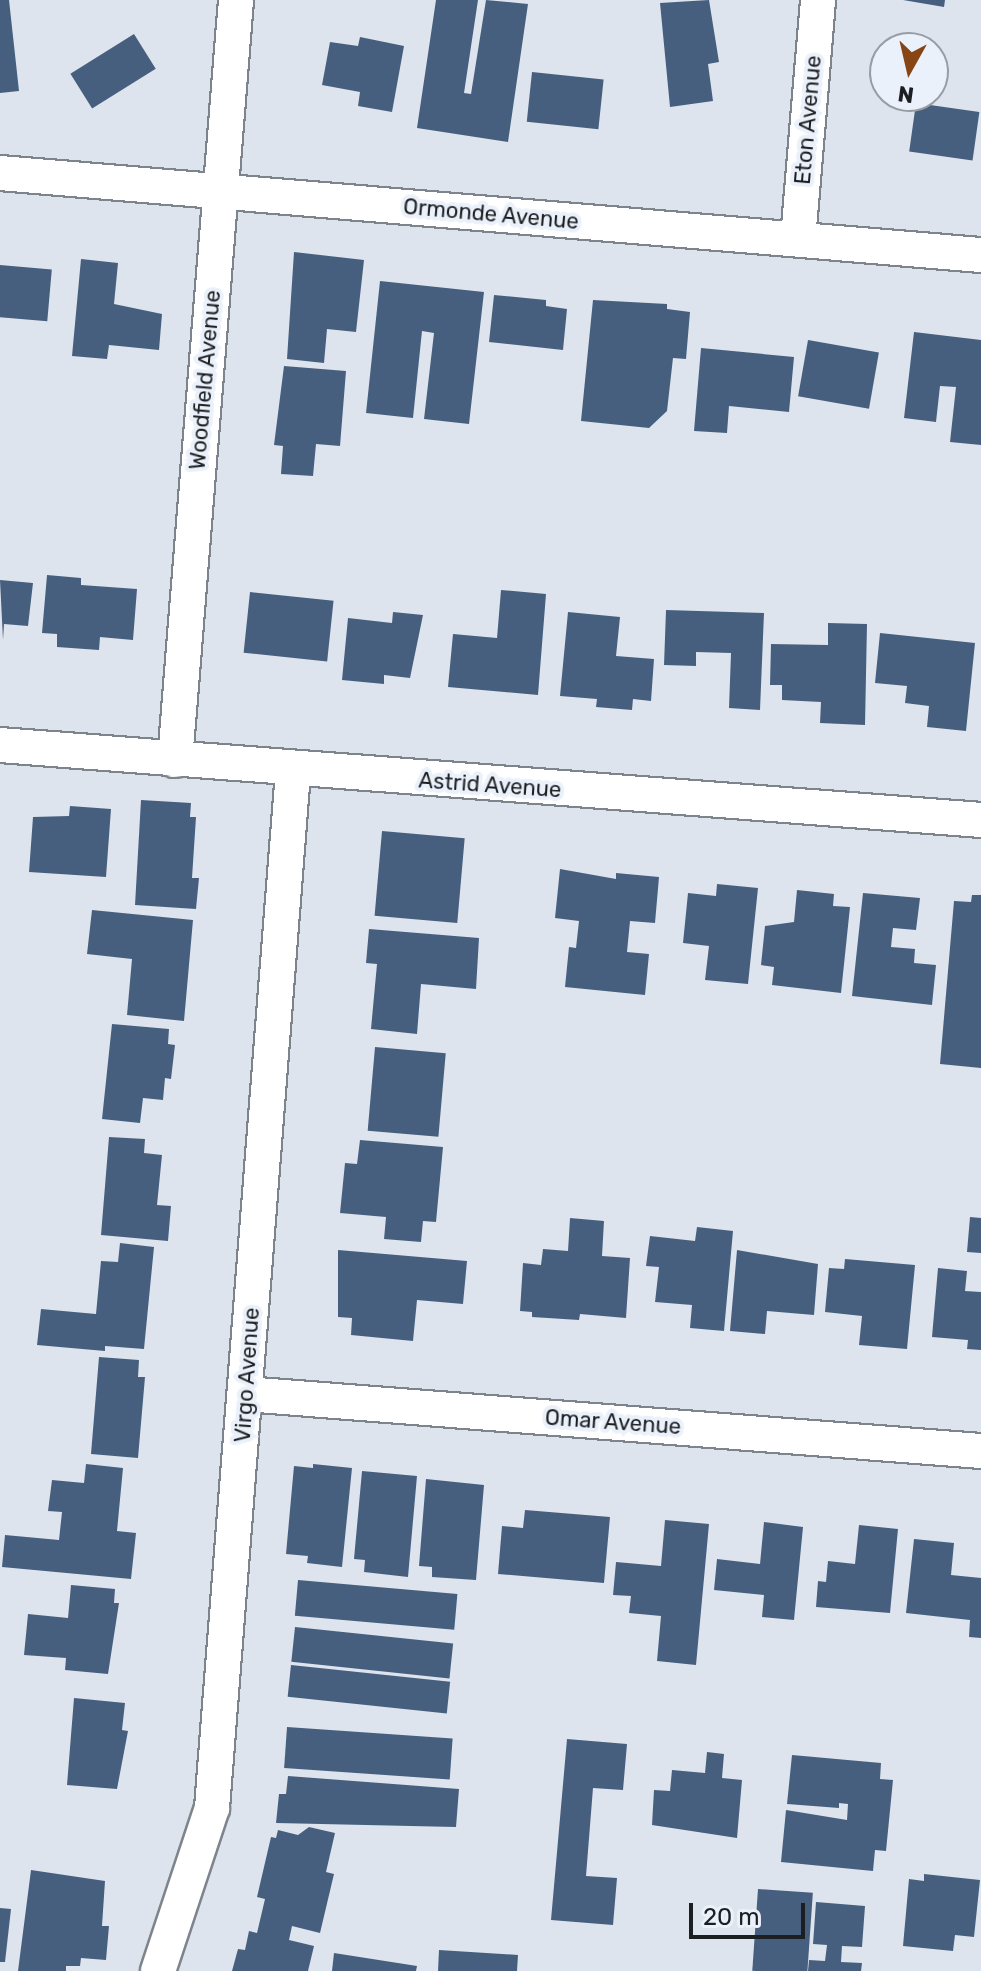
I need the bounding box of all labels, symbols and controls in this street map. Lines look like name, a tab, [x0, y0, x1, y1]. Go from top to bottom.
north arrow	[869, 32, 949, 112]
street label: Eton Avenue	[789, 54, 827, 186]
text: N	[896, 80, 916, 109]
street label: Ormonde Avenue	[402, 193, 580, 235]
street label: Woodfield Avenue	[184, 289, 226, 471]
street label: Astrid Avenue	[417, 767, 563, 803]
street label: Virgo Avenue	[229, 1306, 265, 1444]
street label: Omar Avenue	[544, 1404, 682, 1440]
scale bar	[693, 1887, 809, 1937]
text: 20 m	[703, 1903, 760, 1931]

